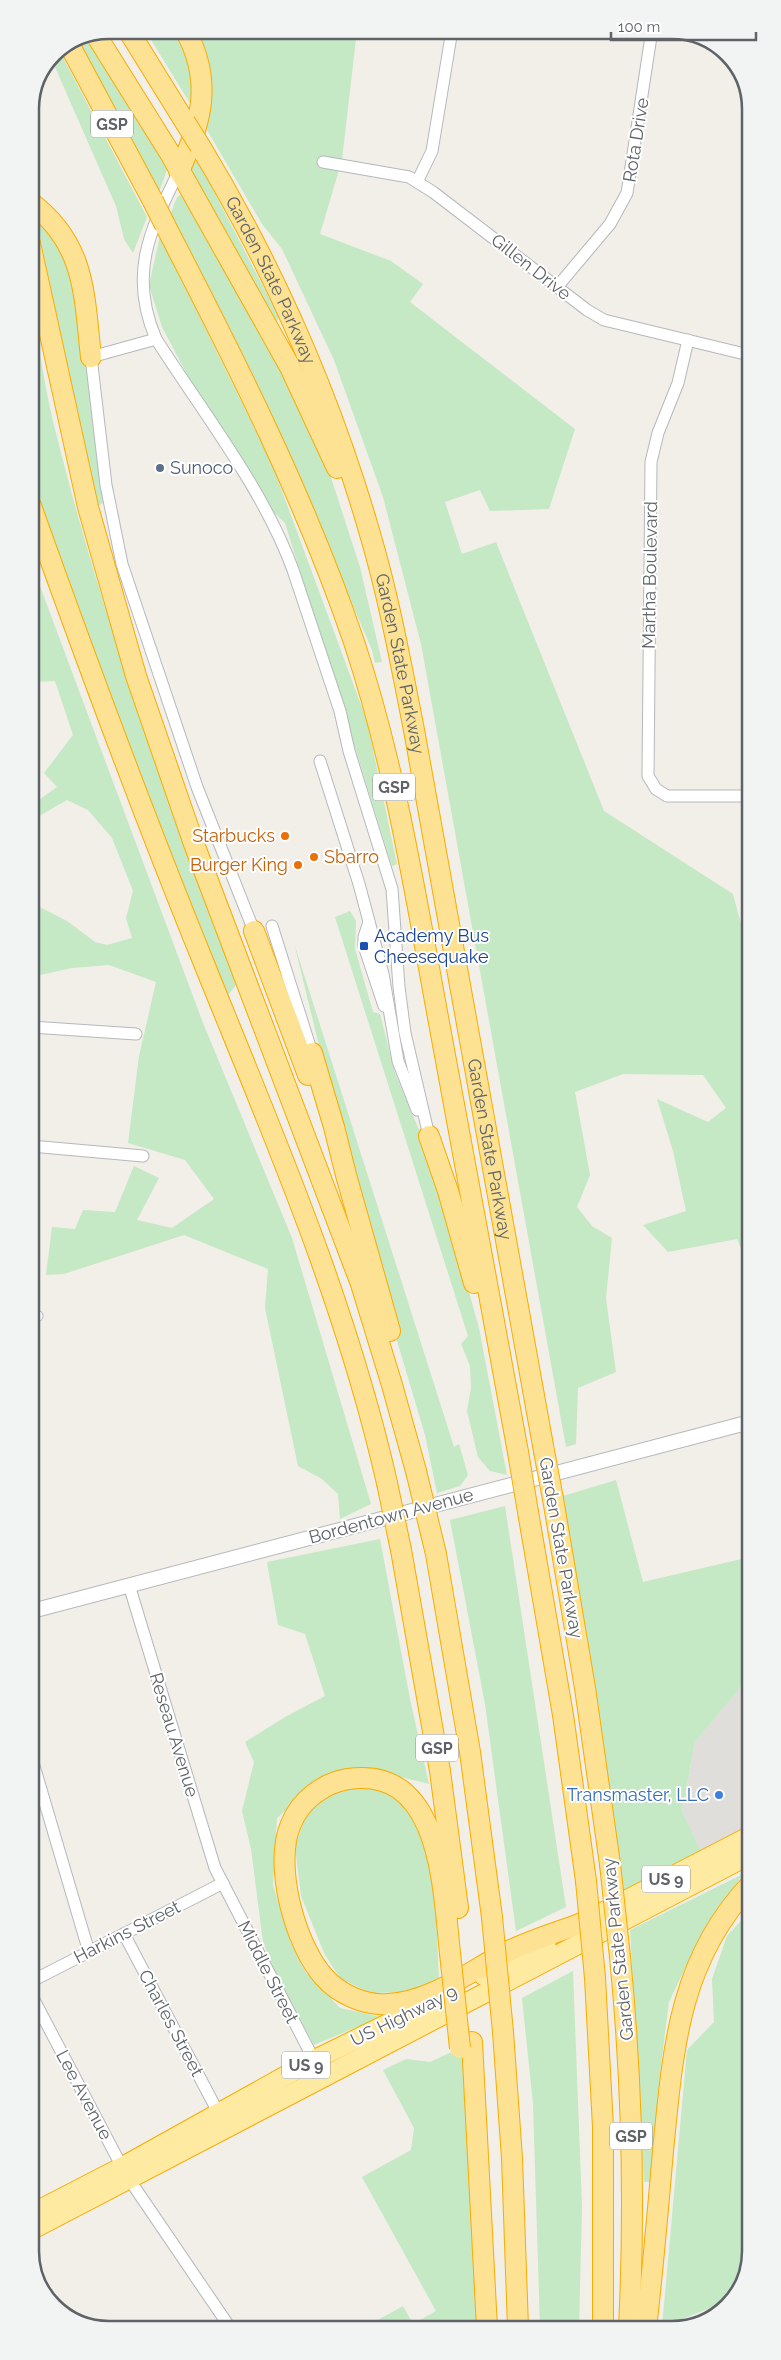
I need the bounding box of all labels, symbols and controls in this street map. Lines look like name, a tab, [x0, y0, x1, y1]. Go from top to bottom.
scale bar	[611, 10, 756, 42]
text: 100 m	[618, 18, 660, 36]
street label: Rota Drive	[618, 96, 653, 184]
road number: GSP	[91, 110, 133, 138]
street label: Garden State Parkway	[221, 193, 321, 367]
street label: Gillen Drive	[487, 229, 576, 304]
place label: Sunoco	[170, 457, 234, 478]
marker: Sunoco	[154, 462, 166, 474]
street label: Martha Boulevard	[638, 501, 661, 649]
street label: Garden State Parkway	[371, 571, 429, 756]
road number: GSP	[373, 774, 415, 800]
place label: Starbucks	[192, 825, 275, 846]
marker: Starbucks	[279, 830, 291, 842]
place label: Sbarro	[324, 846, 379, 867]
marker: Sbarro	[308, 851, 320, 863]
place label: Burger King	[190, 854, 288, 875]
marker: Burger King	[292, 859, 304, 871]
place label: Academy Bus Cheesequake	[374, 925, 489, 967]
marker: Academy Bus Cheesequake	[358, 940, 370, 952]
street label: Garden State Parkway	[463, 1057, 517, 1242]
street label: Garden State Parkway	[535, 1456, 588, 1640]
street label: Bordentown Avenue	[306, 1483, 476, 1548]
street label: Reseau Avenue	[146, 1670, 204, 1800]
road number: GSP	[416, 1735, 458, 1762]
place label: Transmaster, LLC	[567, 1784, 709, 1805]
marker: Transmaster, LLC	[713, 1789, 725, 1801]
street label: Garden State Parkway	[597, 1856, 638, 2041]
road number: US 9	[642, 1866, 690, 1892]
street label: Harkins Street	[70, 1896, 183, 1967]
street label: Middle Street	[234, 1917, 303, 2026]
street label: Charles Street	[135, 1966, 208, 2080]
street label: US Highway 9	[347, 1981, 461, 2050]
street label: Lee Avenue	[52, 2046, 117, 2144]
road number: US 9	[282, 2052, 330, 2078]
road number: GSP	[610, 2122, 652, 2150]

